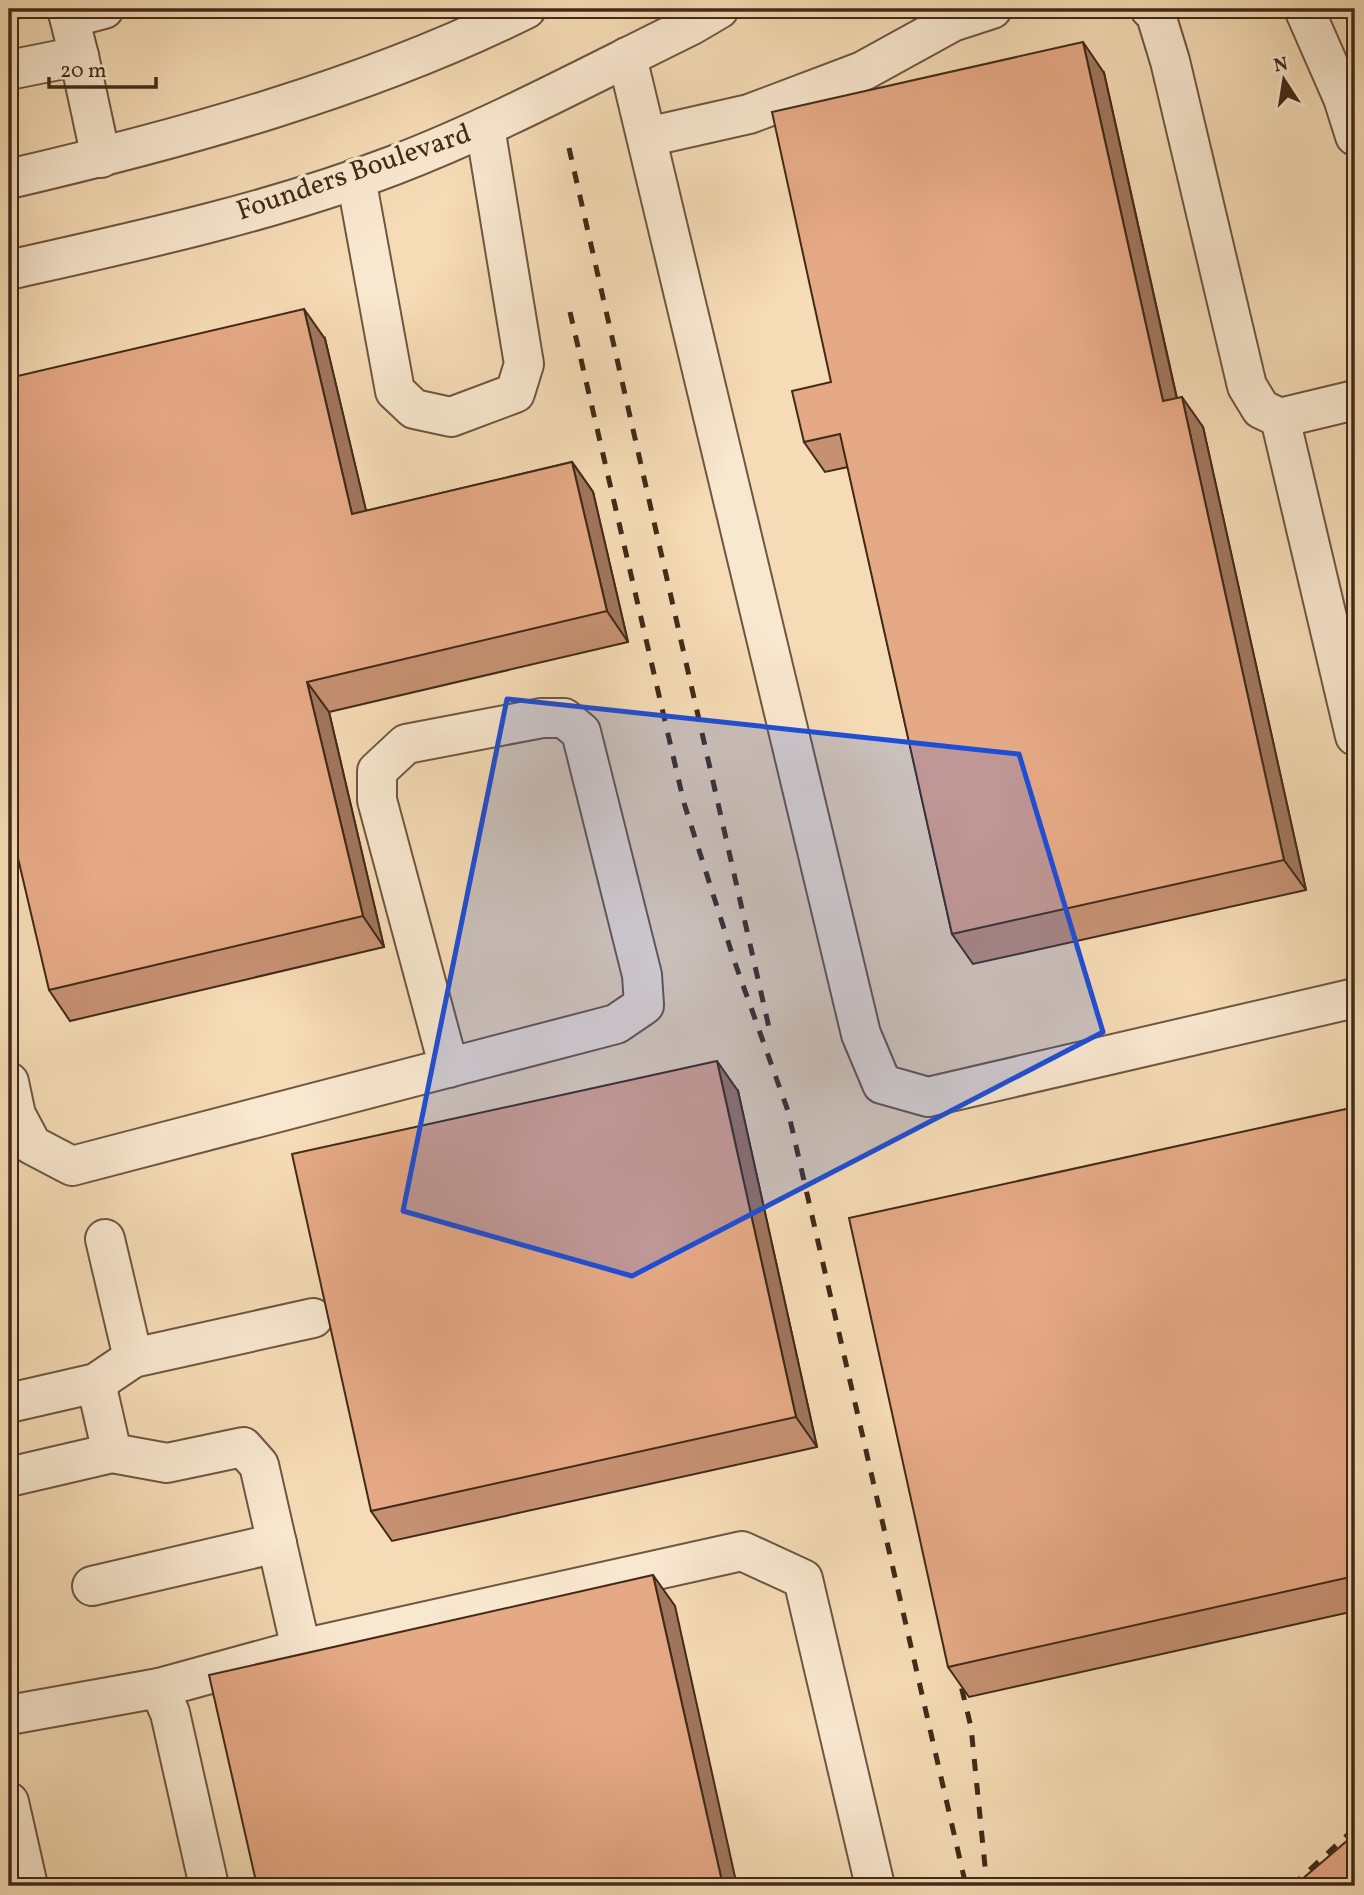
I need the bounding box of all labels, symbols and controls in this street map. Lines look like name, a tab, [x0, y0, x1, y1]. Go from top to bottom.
scale bar	[49, 46, 156, 90]
north arrow	[1248, 46, 1318, 116]
text: N	[1271, 51, 1291, 79]
text: 20 m	[60, 57, 106, 86]
street label: Founders Boulevard	[231, 115, 477, 231]

